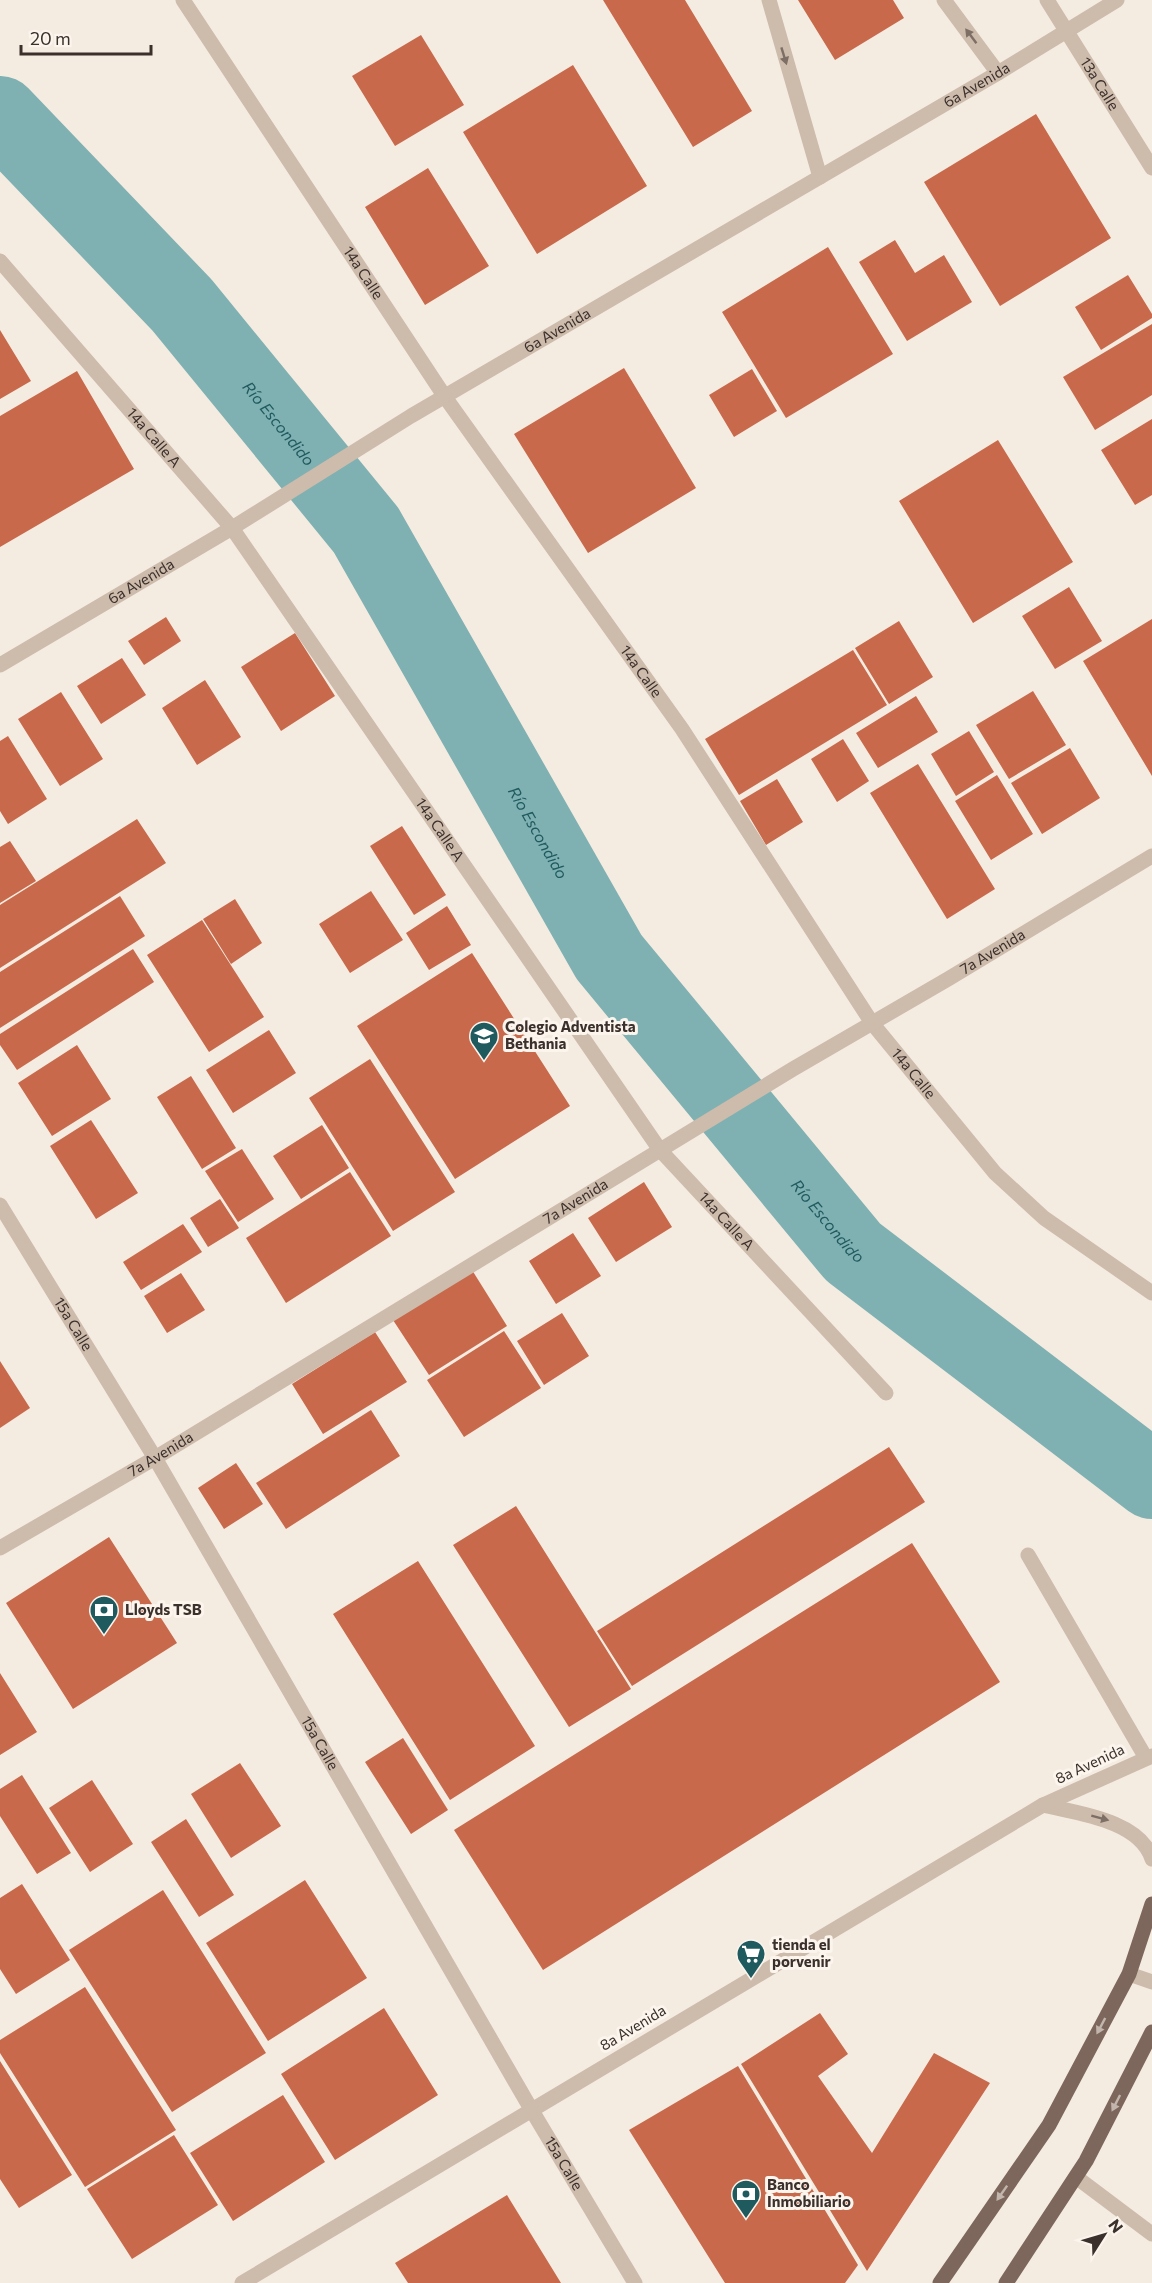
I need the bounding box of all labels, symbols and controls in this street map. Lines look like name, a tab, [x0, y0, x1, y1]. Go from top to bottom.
scale bar	[21, 18, 152, 56]
text: 20 m	[30, 27, 71, 49]
one-way arrow	[965, 29, 977, 45]
one-way arrow	[780, 47, 789, 65]
street label: 13a Calle	[1077, 53, 1124, 113]
street label: 6a Avenida	[940, 58, 1013, 111]
street label: 14a Calle	[340, 242, 388, 302]
street label: 6a Avenida	[520, 303, 593, 356]
water label: Río Escondido	[239, 377, 319, 469]
street label: 14a Calle A	[123, 403, 185, 470]
street label: 6a Avenida	[104, 554, 177, 607]
street label: 14a Calle	[617, 641, 667, 701]
water label: Río Escondido	[505, 783, 572, 882]
street label: 14a Calle A	[412, 794, 469, 864]
street label: 7a Avenida	[957, 925, 1028, 978]
place label: Colegio Adventista Bethania	[505, 1017, 636, 1052]
school or university icon: Colegio Adventista Bethania	[468, 1020, 500, 1062]
street label: 14a Calle	[888, 1044, 940, 1102]
street label: 7a Avenida	[540, 1174, 611, 1227]
water label: Río Escondido	[788, 1175, 868, 1266]
street label: 14a Calle A	[695, 1188, 758, 1253]
street label: 15a Calle	[51, 1294, 97, 1354]
street label: 7a Avenida	[124, 1427, 196, 1480]
bank icon: Lloyds TSB	[88, 1594, 120, 1636]
place label: Lloyds TSB	[125, 1600, 202, 1618]
street label: 15a Calle	[298, 1712, 343, 1773]
street label: 8a Avenida	[1052, 1739, 1127, 1787]
one-way arrow	[1090, 1814, 1109, 1824]
place label: tienda el porvenir	[772, 1935, 831, 1970]
supermarket icon: tienda el porvenir	[735, 1938, 767, 1980]
street label: 8a Avenida	[596, 2000, 669, 2054]
one-way arrow	[1096, 2018, 1106, 2035]
one-way arrow	[1111, 2095, 1121, 2112]
street label: 15a Calle	[541, 2133, 587, 2193]
place label: Banco Inmobiliario	[767, 2175, 851, 2210]
bank icon: Banco Inmobiliario	[730, 2178, 762, 2220]
one-way arrow	[996, 2185, 1008, 2201]
north arrow	[1074, 2205, 1134, 2265]
text: N	[1105, 2215, 1128, 2236]

